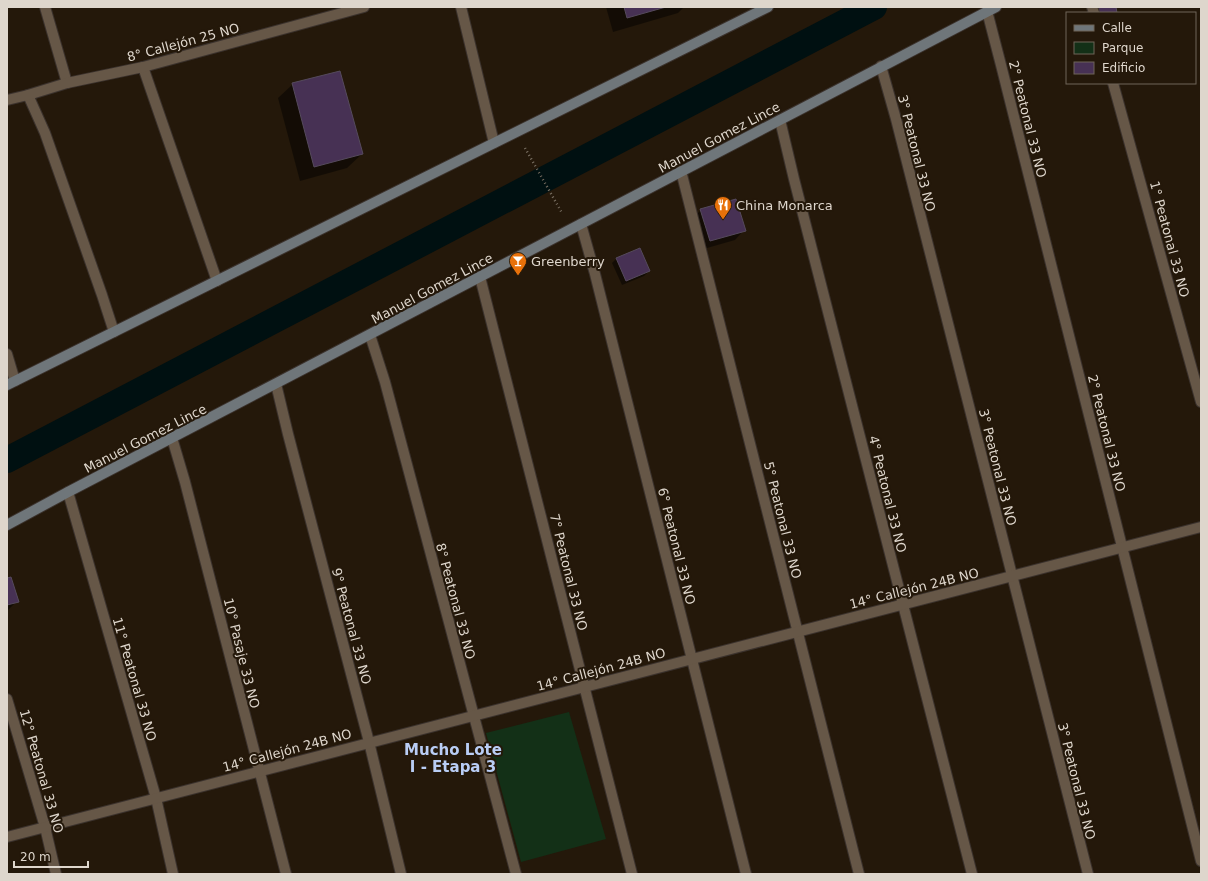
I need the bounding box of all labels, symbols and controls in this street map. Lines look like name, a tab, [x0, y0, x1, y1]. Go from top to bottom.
legend	[1066, 12, 1196, 84]
street label: 8° Callejón 25 NO	[125, 20, 241, 65]
text: Calle	[1102, 21, 1132, 35]
text: Parque	[1102, 41, 1143, 55]
street label: 2° Peatonal 33 NO	[1006, 59, 1049, 179]
text: Edificio	[1102, 61, 1145, 75]
street label: 3° Peatonal 33 NO	[895, 93, 938, 213]
street label: Manuel Gomez Lince	[656, 99, 782, 176]
street label: 1° Peatonal 33 NO	[1147, 179, 1192, 299]
restaurant icon: China Monarca	[713, 195, 733, 220]
place label: China Monarca	[736, 198, 833, 213]
street label: Manuel Gomez Lince	[369, 250, 495, 327]
bar icon: Greenberry	[508, 251, 528, 276]
place label: Greenberry	[531, 254, 605, 269]
street label: 2° Peatonal 33 NO	[1085, 373, 1128, 493]
street label: Manuel Gomez Lince	[82, 401, 209, 476]
street label: 3° Peatonal 33 NO	[976, 407, 1019, 527]
street label: 4° Peatonal 33 NO	[866, 434, 909, 554]
street label: 5° Peatonal 33 NO	[761, 460, 804, 580]
street label: 6° Peatonal 33 NO	[655, 486, 698, 606]
street label: 7° Peatonal 33 NO	[547, 512, 590, 632]
street label: 8° Peatonal 33 NO	[433, 541, 478, 661]
street label: 14° Callejón 24B NO	[848, 565, 980, 612]
street label: 9° Peatonal 33 NO	[329, 566, 374, 686]
street label: 10° Pasaje 33 NO	[221, 596, 263, 710]
street label: 11° Peatonal 33 NO	[110, 615, 159, 743]
street label: 14° Callejón 24B NO	[535, 645, 667, 694]
street label: 12° Peatonal 33 NO	[17, 707, 66, 835]
street label: 3° Peatonal 33 NO	[1055, 721, 1098, 841]
street label: 14° Callejón 24B NO	[221, 726, 353, 775]
district label: Mucho Lote I - Etapa 3	[404, 741, 502, 776]
scale bar	[14, 843, 88, 869]
text: 20 m	[20, 850, 51, 864]

